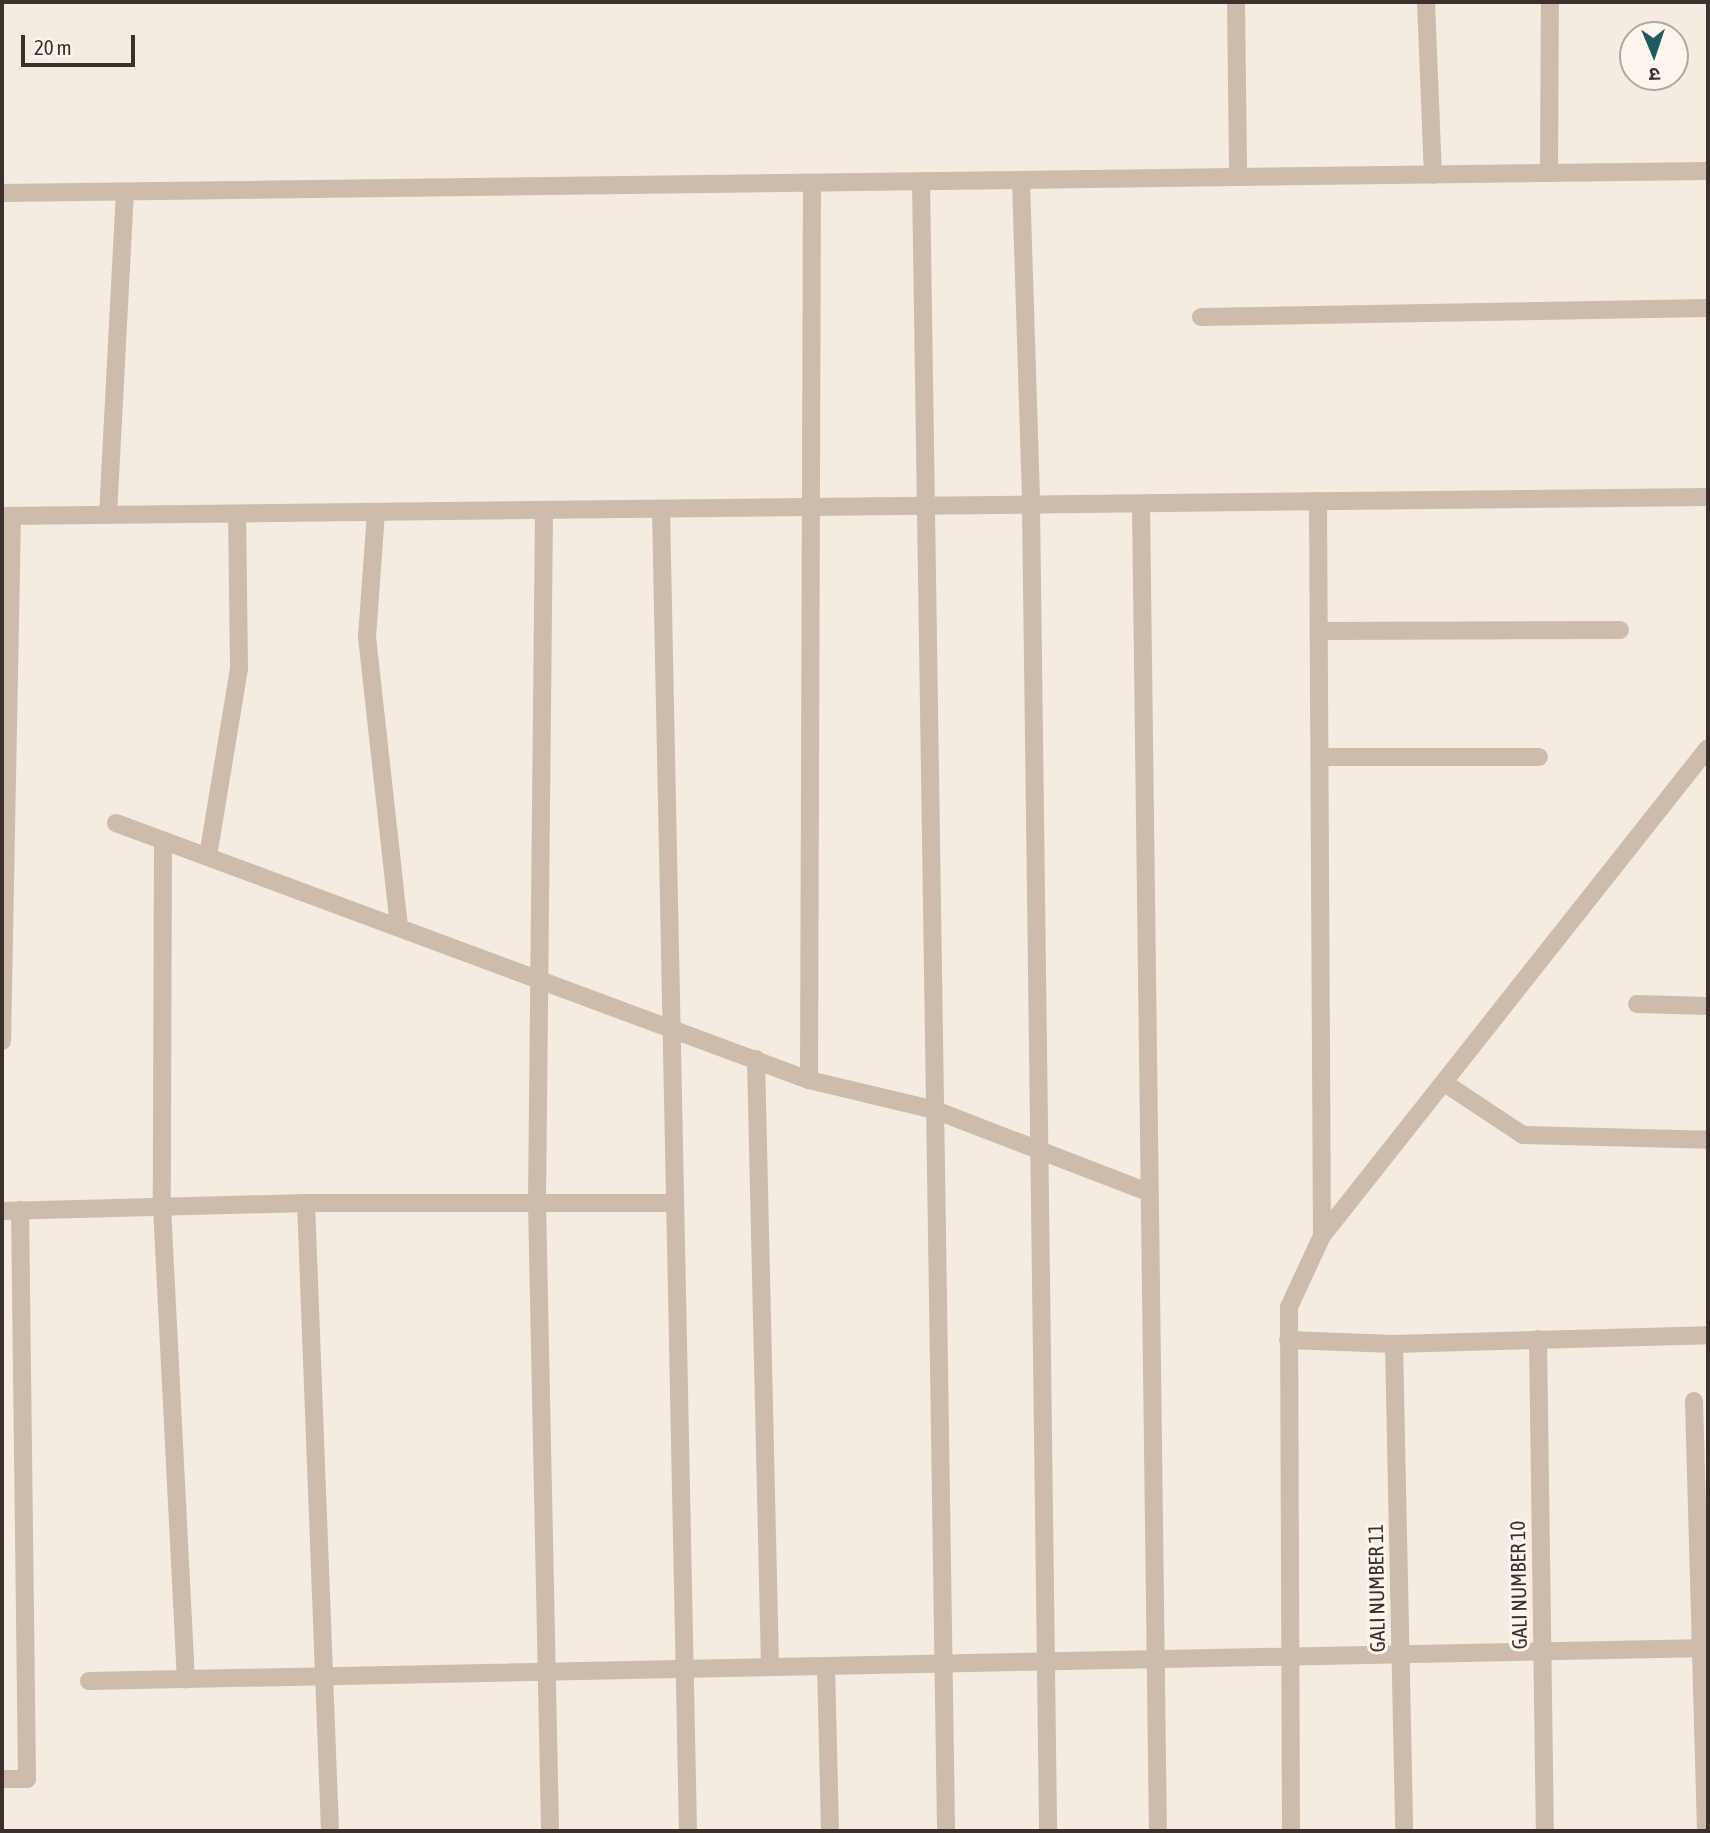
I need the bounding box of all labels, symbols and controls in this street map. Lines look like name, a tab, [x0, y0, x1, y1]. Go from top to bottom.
scale bar	[24, 21, 138, 65]
north arrow	[1619, 21, 1689, 91]
text: 20 m	[34, 35, 72, 59]
text: उ	[1649, 64, 1661, 86]
street label: GALI NUMBER 10	[1504, 1520, 1532, 1650]
street label: GALI NUMBER 11	[1362, 1523, 1390, 1653]

